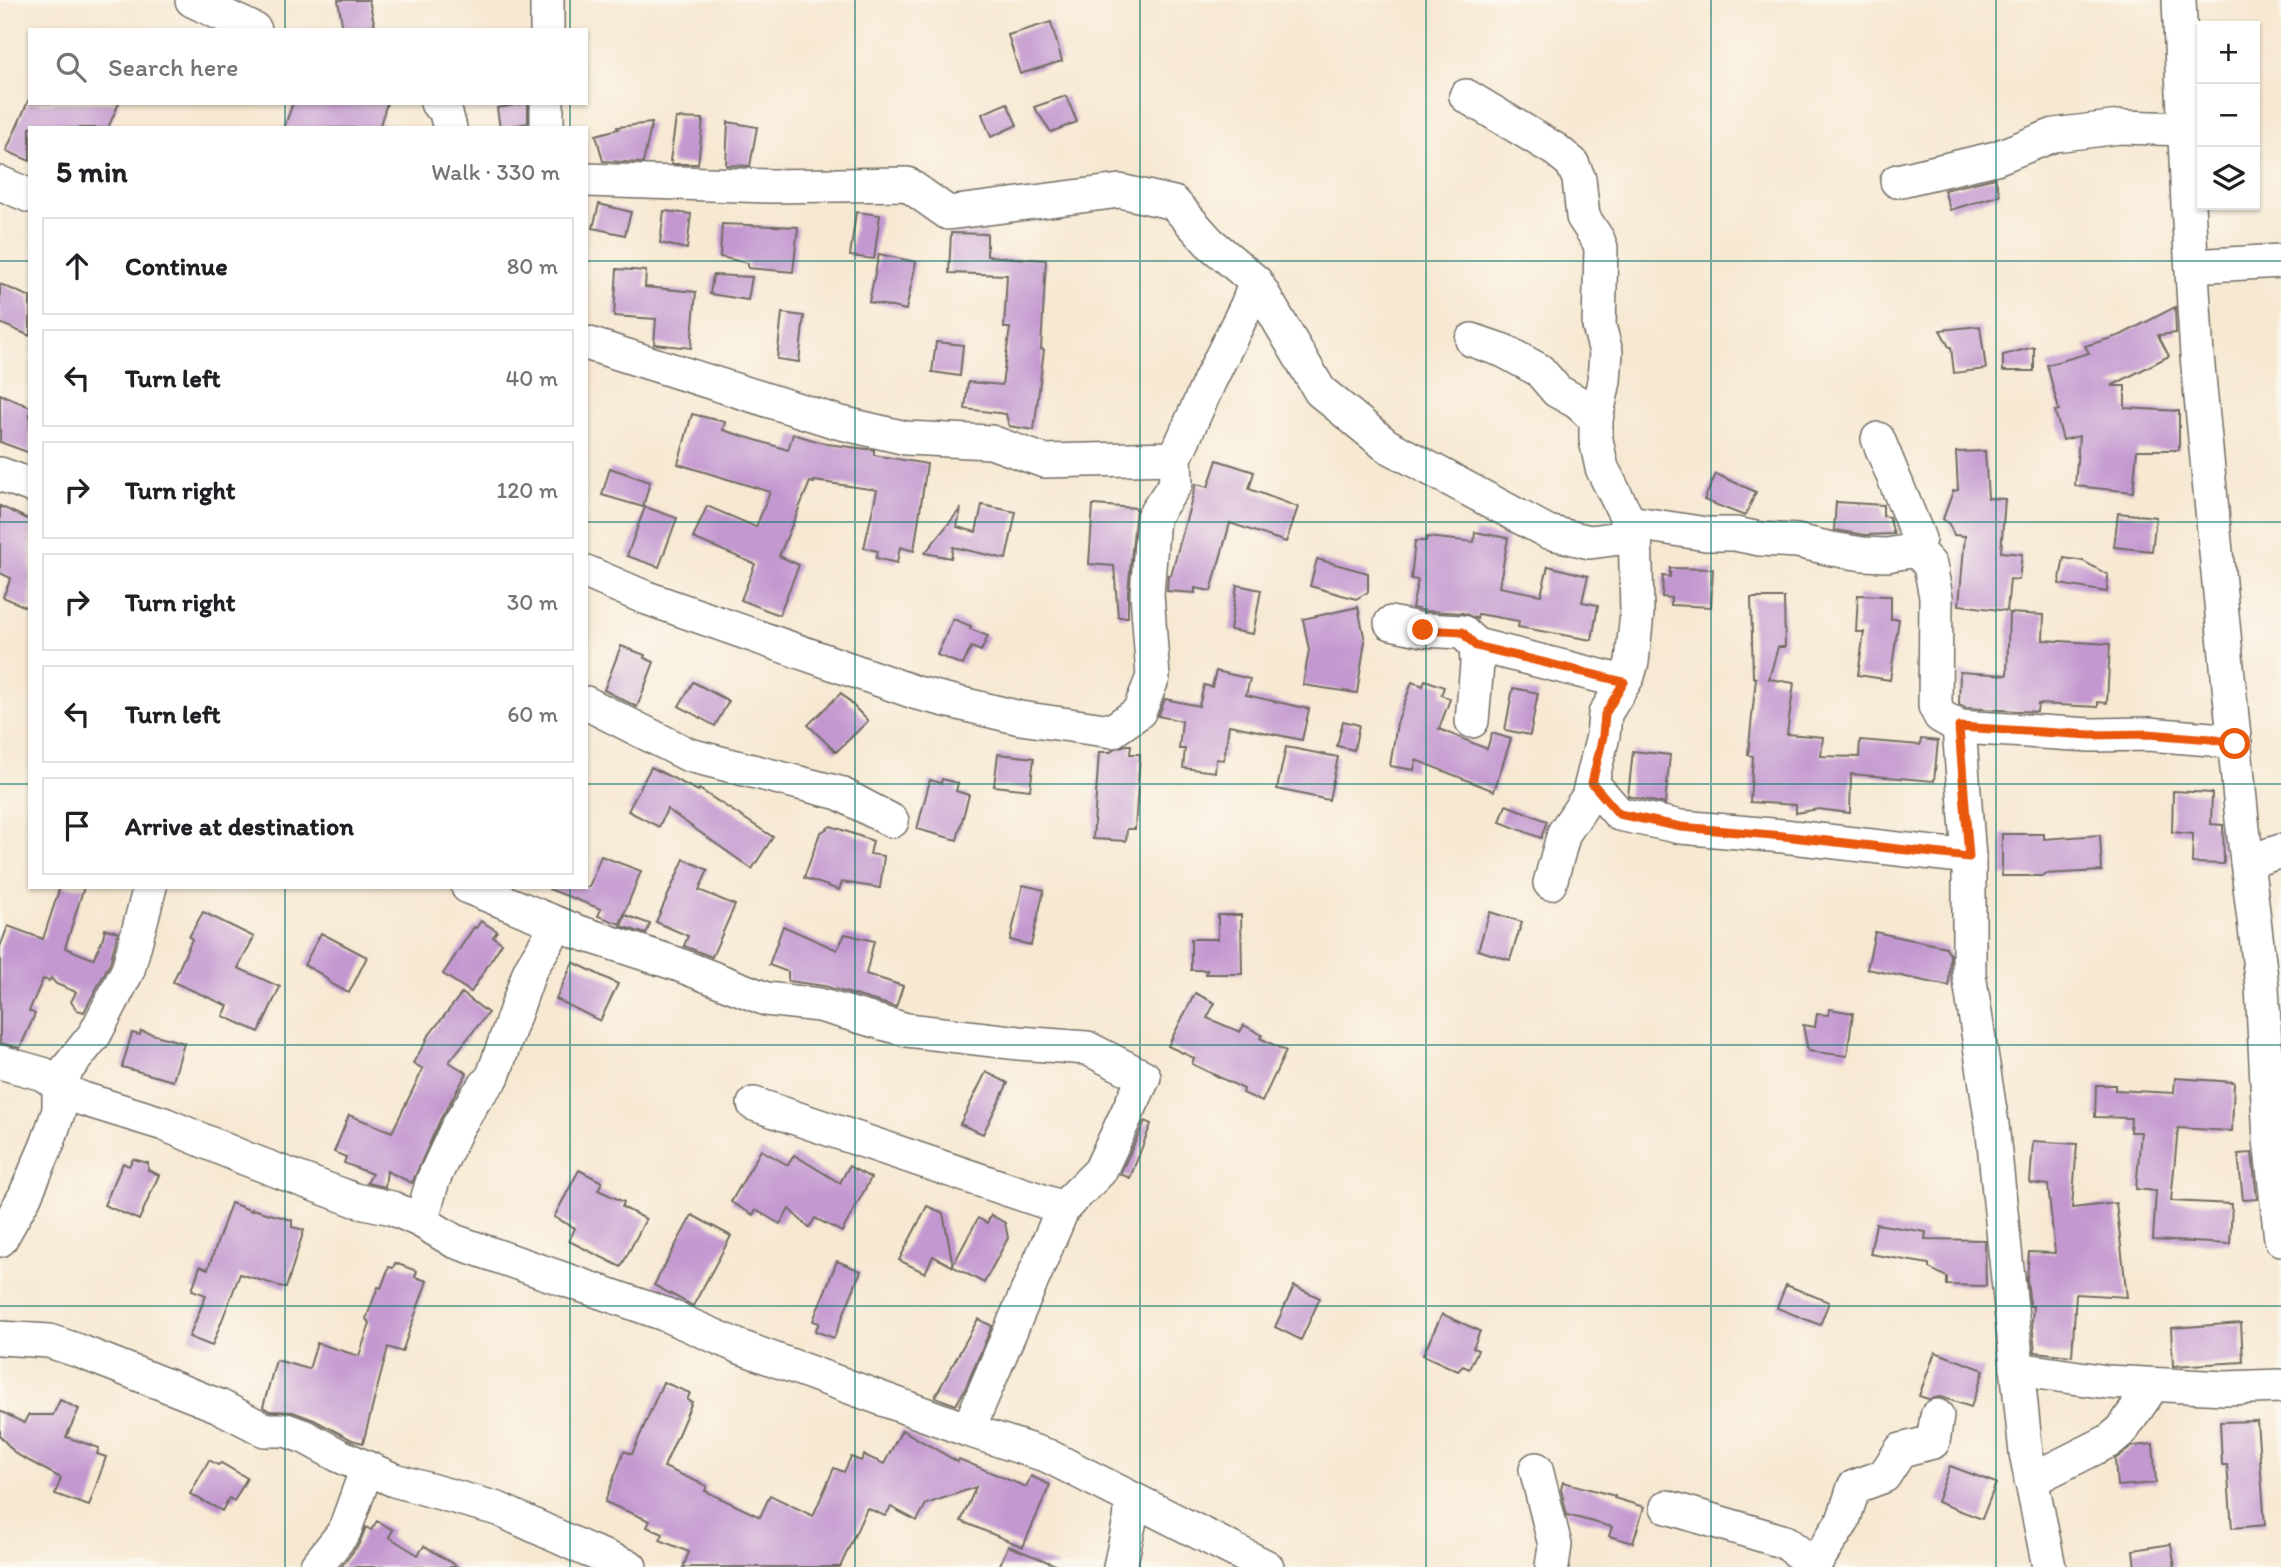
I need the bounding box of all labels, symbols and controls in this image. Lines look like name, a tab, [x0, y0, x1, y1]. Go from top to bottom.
map controls	[2197, 21, 2260, 210]
button: +	[2197, 21, 2260, 84]
search box	[28, 28, 588, 105]
icon: search	[52, 48, 90, 86]
text: Search here	[108, 51, 238, 83]
button: −	[2197, 84, 2260, 147]
button: layers	[2197, 147, 2260, 210]
text: 5 min	[56, 153, 127, 190]
text: Walk · 330 m	[431, 158, 560, 186]
icon: ahead	[58, 247, 96, 285]
text: Continue	[125, 250, 228, 282]
text: 80 m	[507, 252, 558, 280]
icon: left	[58, 359, 96, 397]
text: Turn left	[125, 362, 221, 394]
text: 40 m	[505, 364, 558, 392]
icon: right	[58, 471, 96, 509]
text: Turn right	[125, 474, 236, 506]
text: 120 m	[497, 476, 558, 504]
icon: right	[58, 583, 96, 621]
text: Turn right	[125, 586, 236, 618]
text: 30 m	[507, 588, 558, 616]
route end	[1407, 614, 1438, 645]
icon: left	[58, 695, 96, 733]
text: Turn left	[125, 698, 221, 730]
text: 60 m	[507, 700, 558, 728]
route start	[2219, 728, 2250, 759]
icon: arrive	[58, 807, 96, 845]
text: Arrive at destination	[125, 810, 354, 842]

